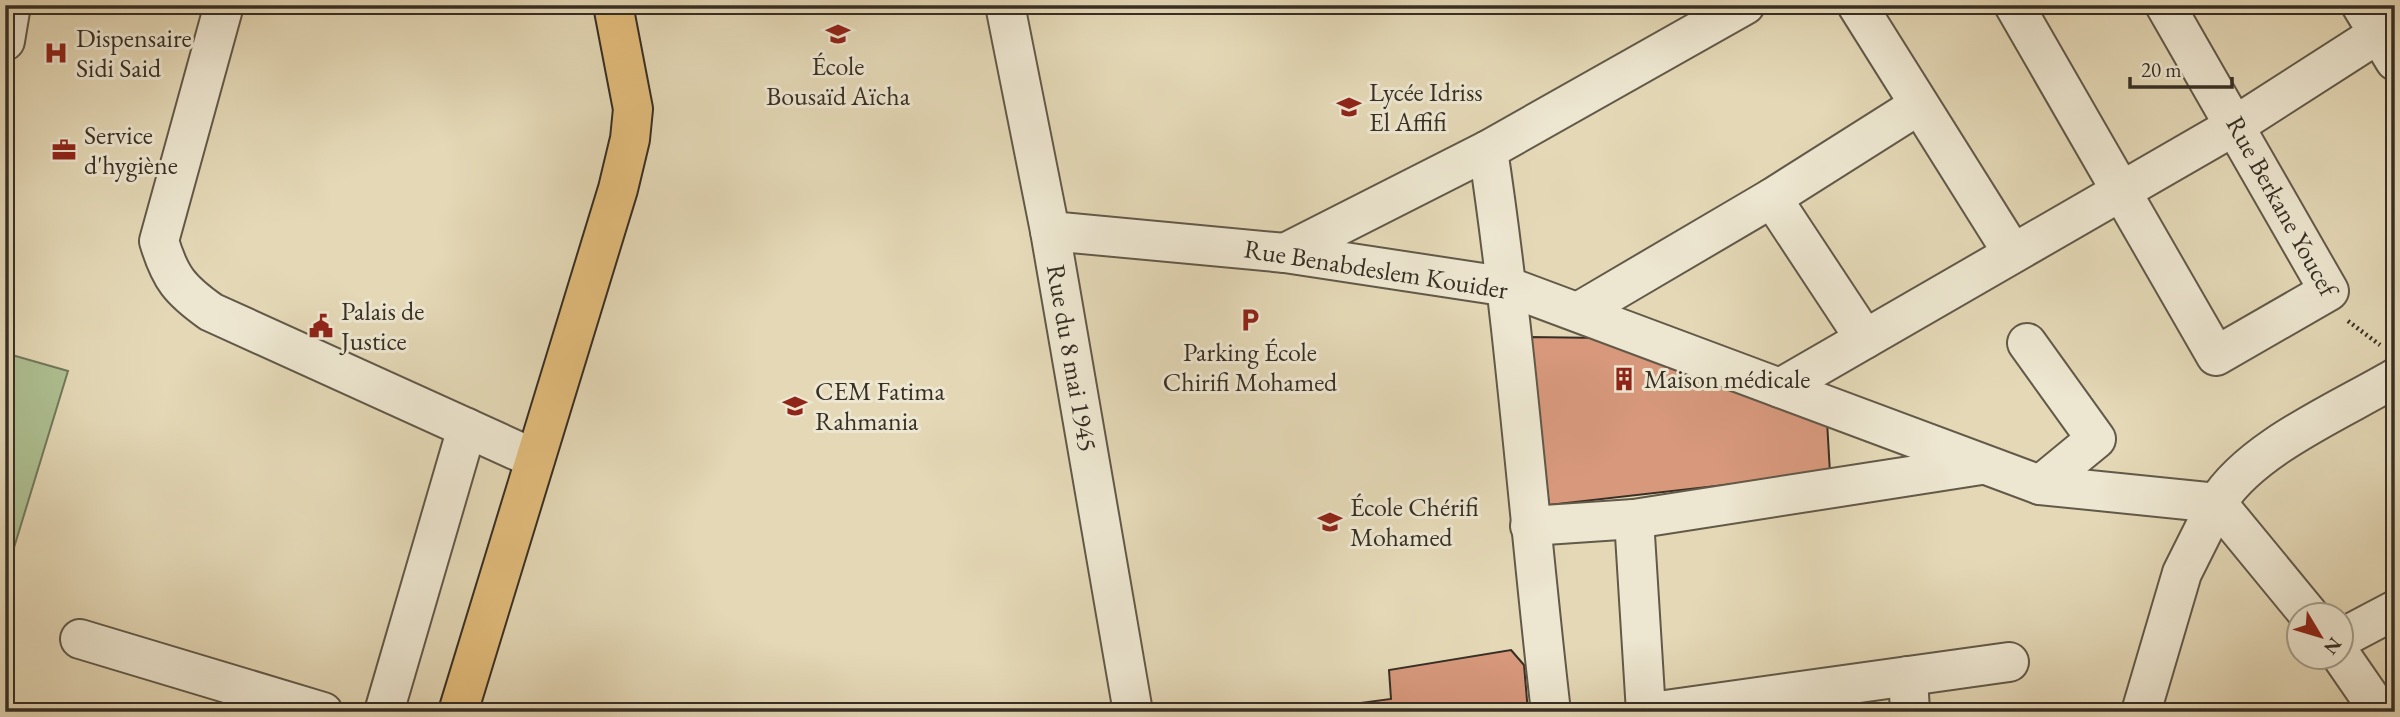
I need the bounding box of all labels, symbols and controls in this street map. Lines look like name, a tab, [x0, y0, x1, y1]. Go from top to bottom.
school or university icon: École Bousaïd Aïcha	[824, 20, 852, 48]
place label: Dispensaire Sidi Said	[76, 21, 192, 85]
hospital icon: Dispensaire Sidi Said	[42, 39, 70, 67]
scale bar	[2130, 46, 2232, 90]
place label: École Bousaïd Aïcha	[766, 49, 911, 113]
text: 20 m	[2141, 56, 2182, 83]
place label: Lycée Idriss El Affifi	[1369, 75, 1483, 139]
school or university icon: Lycée Idriss El Affifi	[1335, 93, 1363, 121]
street label: Rue Berkane Youcef	[2218, 110, 2347, 304]
place label: Service d'hygiène	[84, 118, 178, 182]
office icon: Service d'hygiène	[50, 136, 78, 164]
street label: Rue Benabdeslem Kouider	[1242, 231, 1511, 307]
street label: Rue du 8 mai 1945	[1039, 262, 1105, 454]
place label: Palais de Justice	[339, 294, 424, 358]
parking icon: Parking École Chirifi Mohamed	[1236, 306, 1264, 334]
public building icon: Palais de Justice	[307, 312, 335, 340]
place label: Parking École Chirifi Mohamed	[1163, 335, 1338, 399]
place label: Maison médicale	[1644, 362, 1810, 396]
building icon: Maison médicale	[1610, 365, 1638, 393]
place label: CEM Fatima Rahmania	[815, 374, 945, 438]
school or university icon: CEM Fatima Rahmania	[781, 392, 809, 420]
place label: École Chérifi Mohamed	[1350, 490, 1479, 554]
school or university icon: École Chérifi Mohamed	[1316, 508, 1344, 536]
north arrow	[2284, 602, 2354, 672]
text: N	[2318, 632, 2348, 660]

